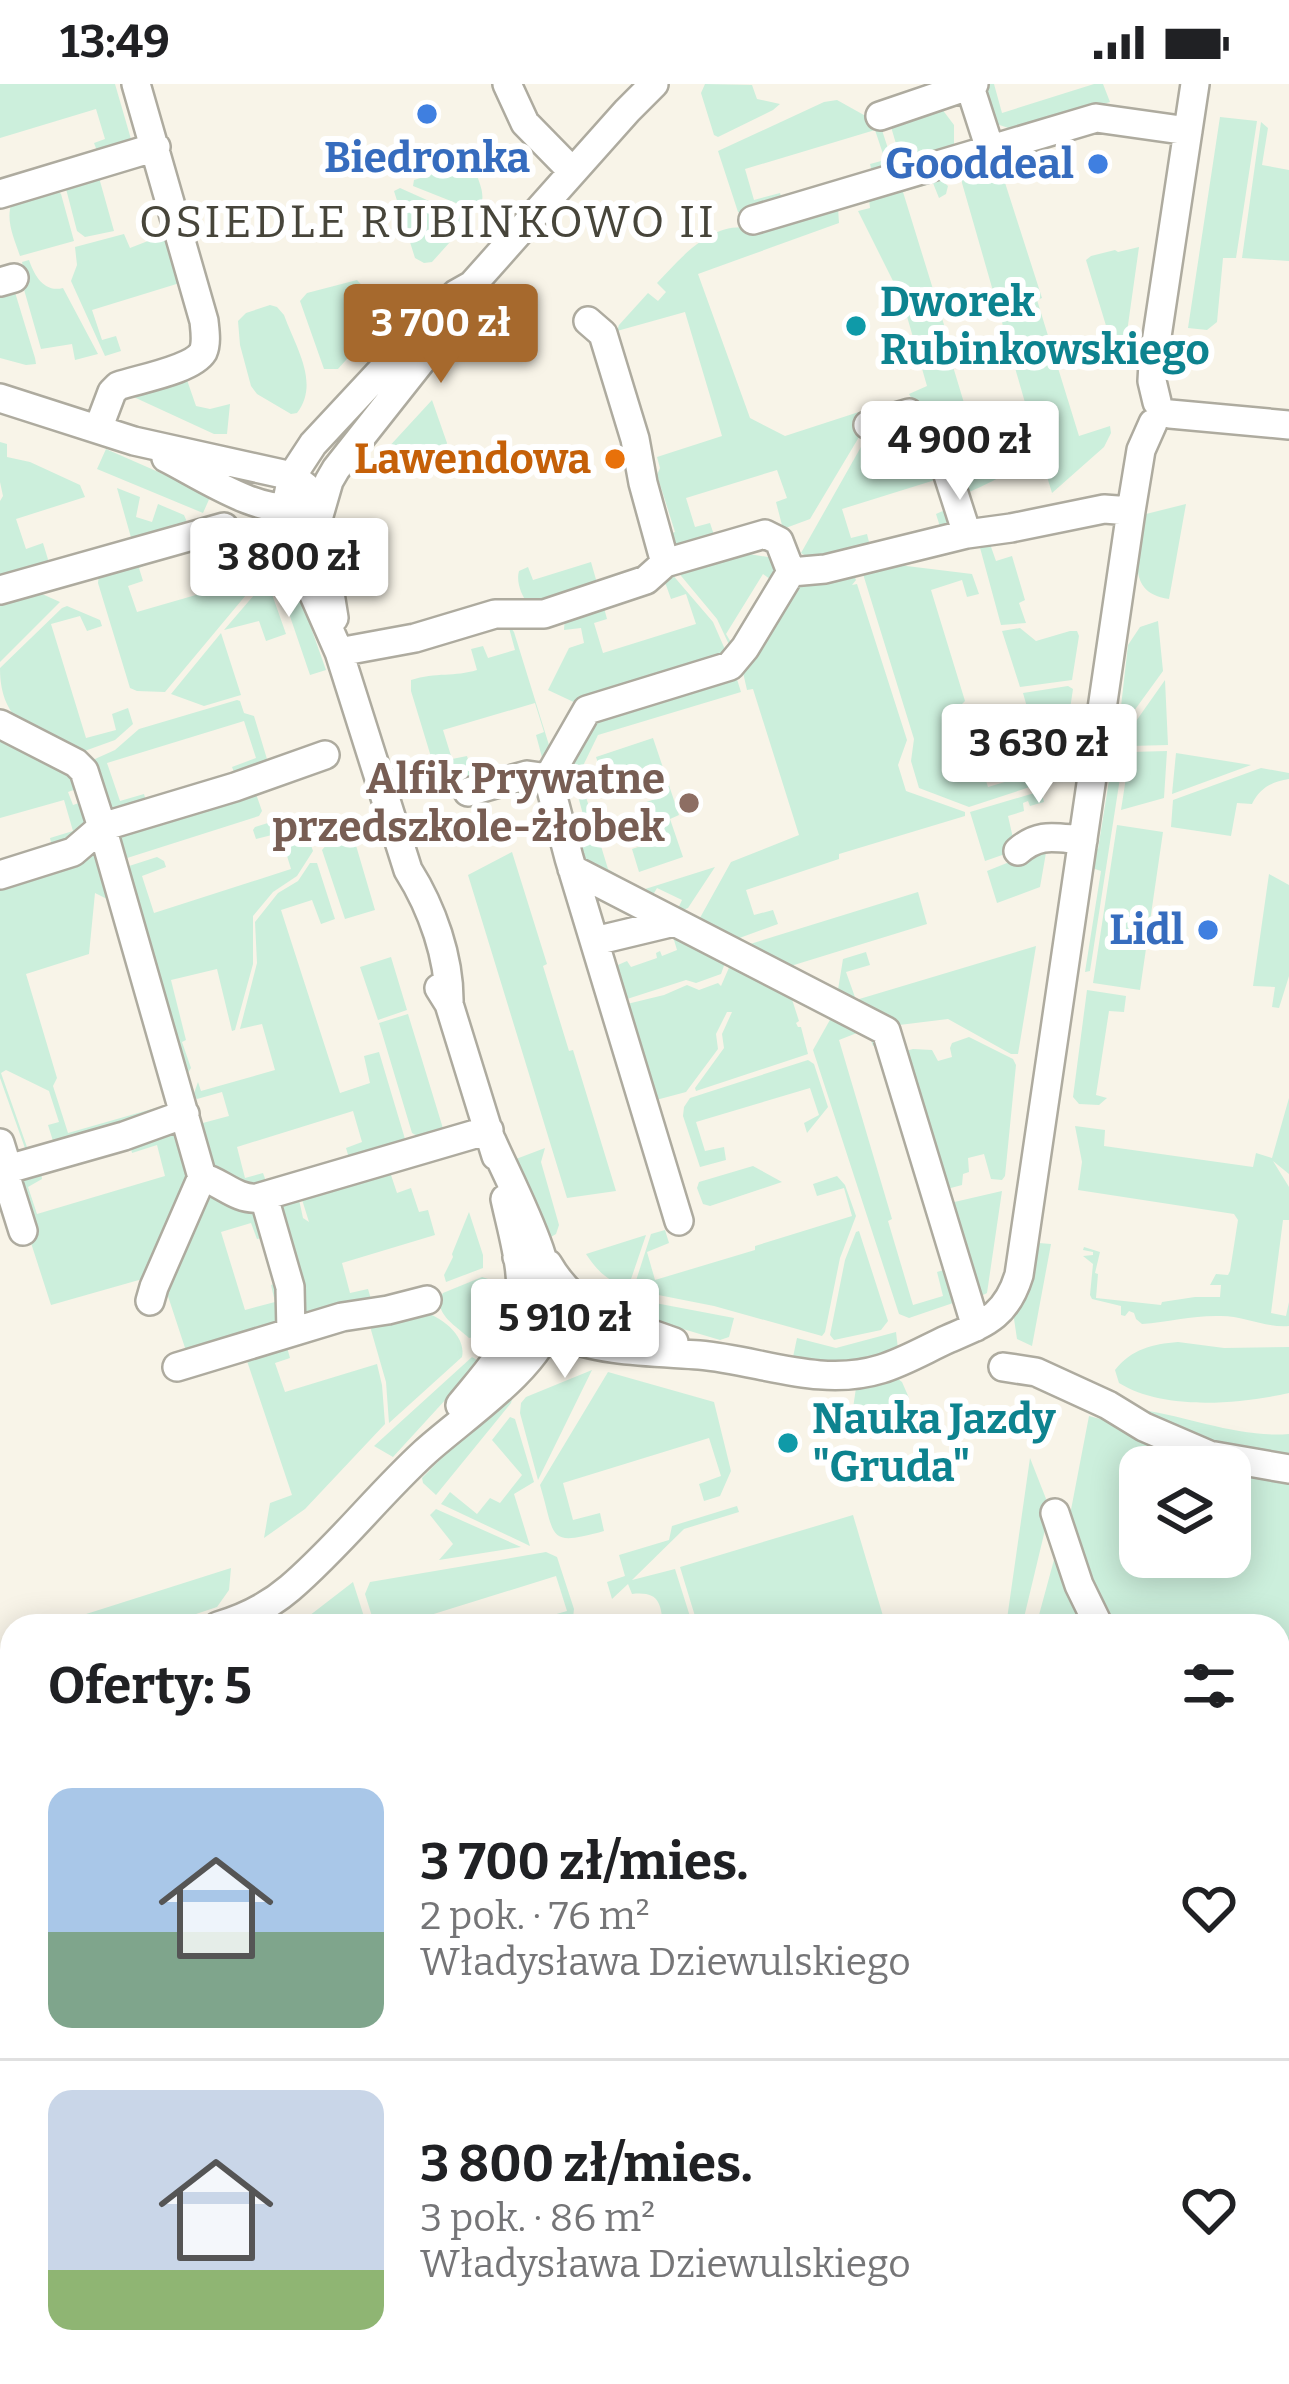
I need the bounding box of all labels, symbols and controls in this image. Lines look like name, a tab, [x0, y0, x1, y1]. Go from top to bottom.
text: 13:49	[60, 15, 170, 69]
marker: Biedronka	[414, 101, 440, 127]
place label: Biedronka	[324, 133, 531, 183]
place label: Gooddeal	[885, 139, 1074, 189]
marker: Gooddeal	[1085, 151, 1111, 177]
district label: OSIEDLE RUBINKOWO II	[139, 195, 717, 249]
place label: Dworek Rubinkowskiego	[880, 277, 1210, 375]
pin: 3 700 zł	[317, 284, 565, 386]
text: 3 700 zł	[371, 300, 511, 346]
marker: Dworek Rubinkowskiego	[843, 313, 869, 339]
pin: 4 900 zł	[836, 401, 1084, 503]
text: 4 900 zł	[888, 417, 1032, 463]
place label: Lawendowa	[354, 434, 591, 484]
marker: Lawendowa	[602, 446, 628, 472]
pin: 3 800 zł	[165, 518, 413, 620]
text: 3 800 zł	[217, 534, 361, 580]
pin: 3 630 zł	[915, 704, 1163, 806]
text: 3 630 zł	[969, 720, 1109, 766]
place label: Alfik Prywatne przedszkole-żłobek	[272, 754, 665, 852]
marker: Alfik Prywatne przedszkole-żłobek	[676, 790, 702, 816]
place label: Lidl	[1109, 905, 1184, 955]
marker: Lidl	[1195, 917, 1221, 943]
pin: 5 910 zł	[441, 1279, 689, 1381]
text: 5 910 zł	[498, 1295, 632, 1341]
place label: Nauka Jazdy "Gruda"	[812, 1394, 1056, 1492]
marker: Nauka Jazdy "Gruda"	[775, 1430, 801, 1456]
map controls	[1119, 1446, 1251, 1578]
button: layers	[1119, 1446, 1251, 1578]
icon: filters	[1176, 1653, 1242, 1719]
text: Oferty: 5	[48, 1655, 252, 1717]
text: 3 700 zł/mies.	[420, 1831, 748, 1893]
icon: home	[144, 1836, 288, 1980]
icon: heart	[1176, 1875, 1242, 1941]
text: 2 pok. · 76 m²	[420, 1893, 650, 1939]
text: Władysława Dziewulskiego	[420, 1939, 911, 1985]
text: 3 800 zł/mies.	[420, 2133, 753, 2195]
icon: home	[144, 2138, 288, 2282]
icon: heart	[1176, 2177, 1242, 2243]
text: 3 pok. · 86 m²	[420, 2195, 655, 2241]
text: Władysława Dziewulskiego	[420, 2241, 911, 2287]

